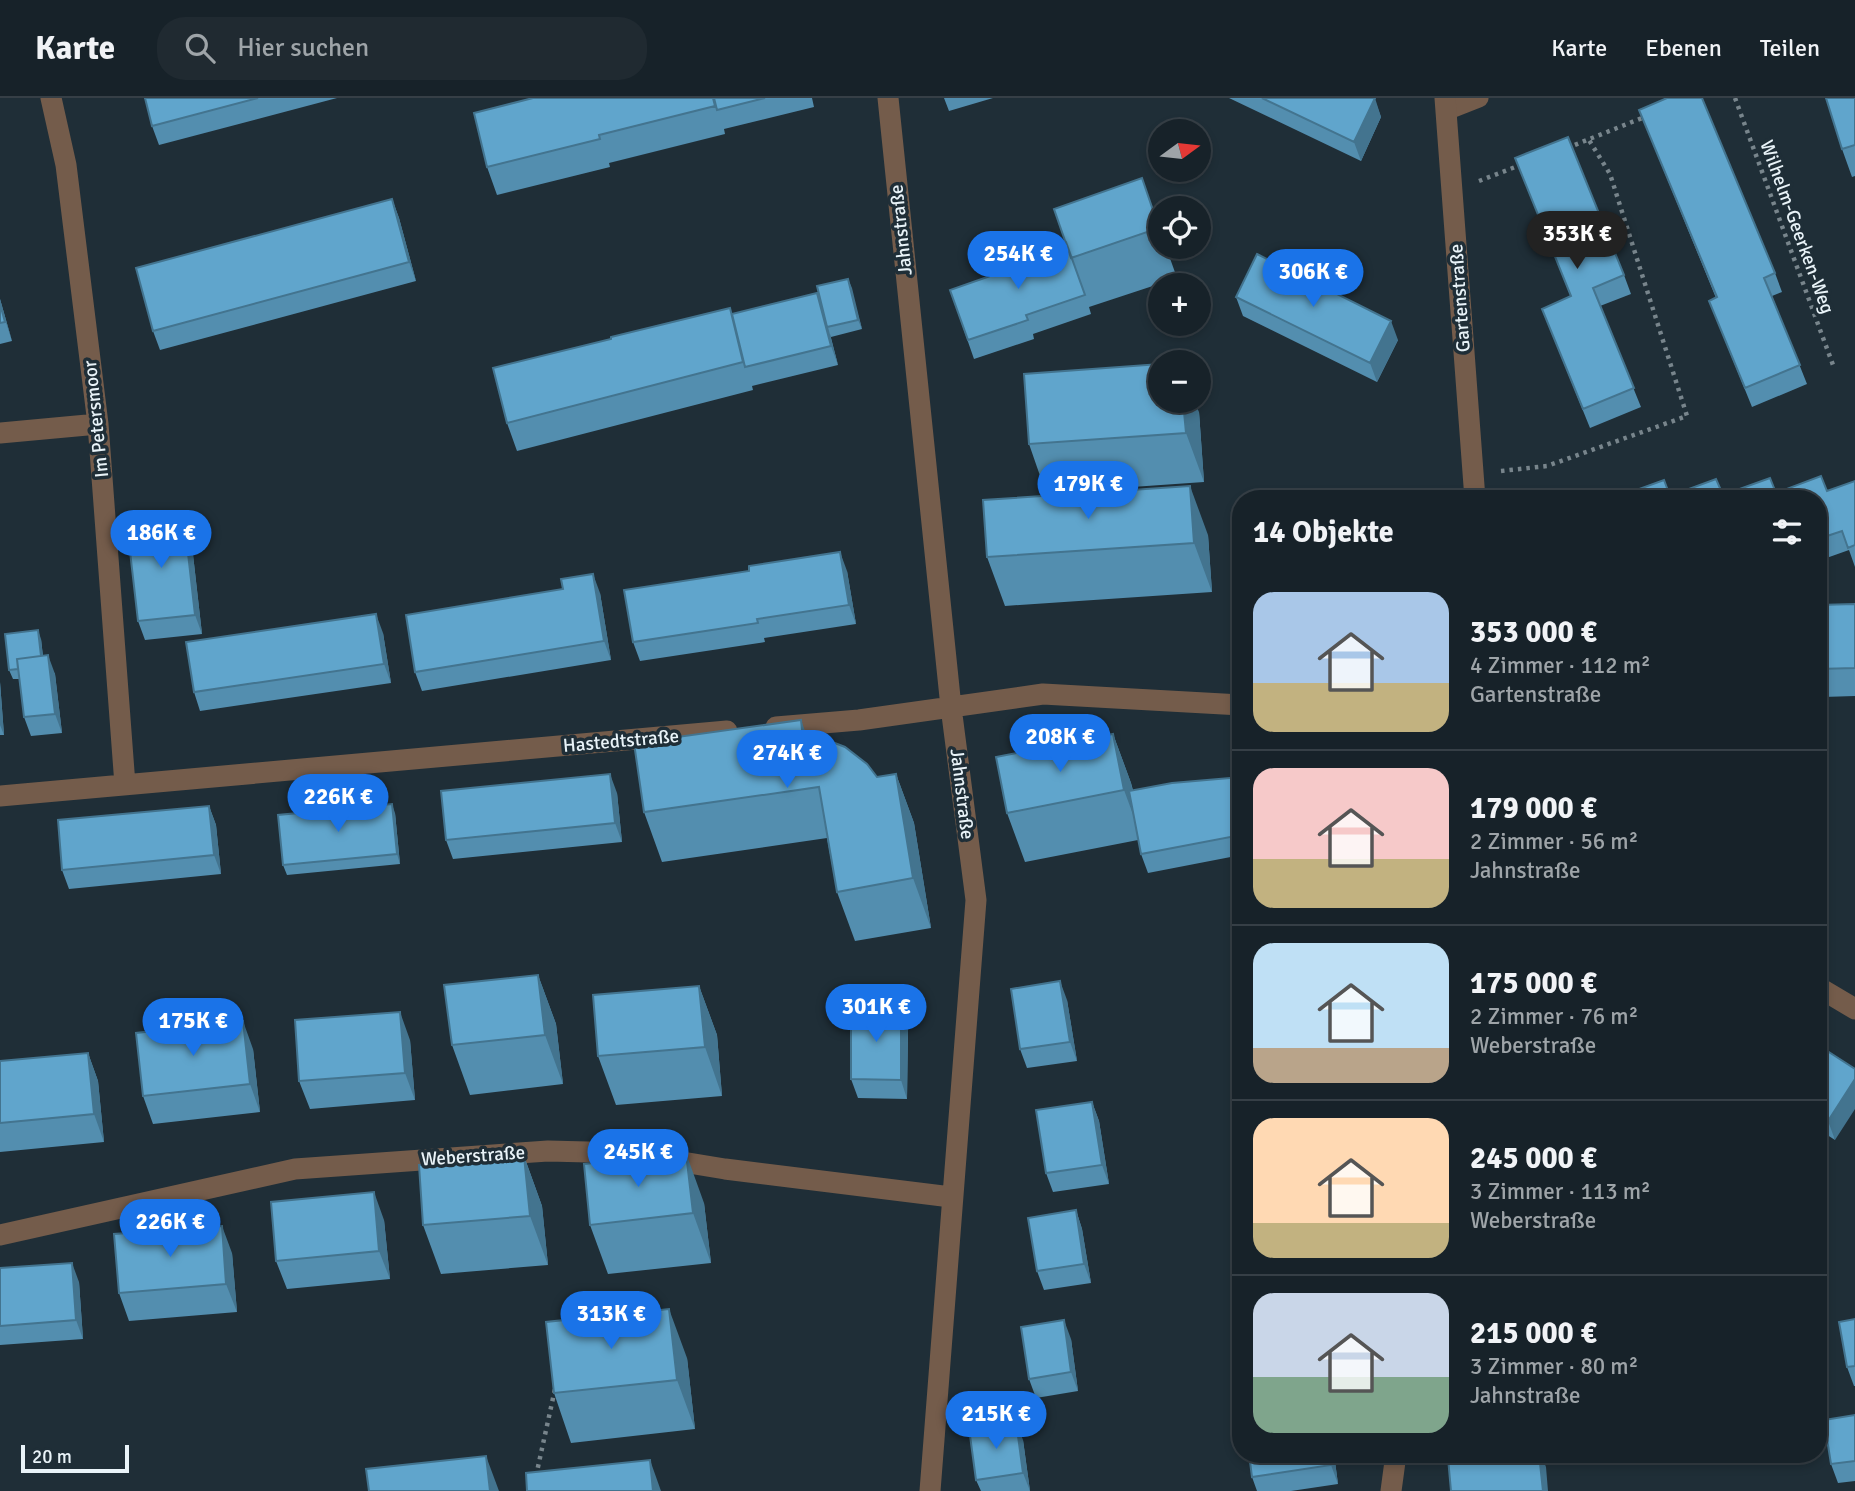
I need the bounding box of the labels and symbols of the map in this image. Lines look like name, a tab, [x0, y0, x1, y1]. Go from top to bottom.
north arrow	[1148, 119, 1211, 182]
street label: Wilhelm-Geerken-Weg	[1754, 137, 1840, 317]
street label: Jahnstraße	[884, 183, 918, 277]
pin: 353K €	[1520, 212, 1634, 271]
pin: 254K €	[961, 232, 1075, 291]
street label: Gartenstraße	[1444, 243, 1476, 353]
pin: 306K €	[1256, 250, 1370, 309]
street label: Im Petersmoor	[78, 359, 114, 479]
pin: 179K €	[1031, 462, 1145, 521]
pin: 186K €	[104, 510, 218, 570]
pin: 208K €	[1003, 714, 1117, 774]
street label: Hastedtstraße	[562, 724, 680, 758]
pin: 274K €	[730, 730, 844, 790]
street label: Jahnstraße	[945, 747, 979, 841]
pin: 226K €	[281, 774, 395, 834]
pin: 301K €	[819, 984, 933, 1044]
pin: 175K €	[136, 998, 250, 1058]
pin: 245K €	[581, 1130, 695, 1189]
street label: Weberstraße	[420, 1140, 526, 1172]
pin: 226K €	[113, 1200, 227, 1259]
pin: 313K €	[554, 1292, 668, 1351]
pin: 215K €	[939, 1392, 1053, 1451]
scale bar	[21, 1442, 130, 1474]

